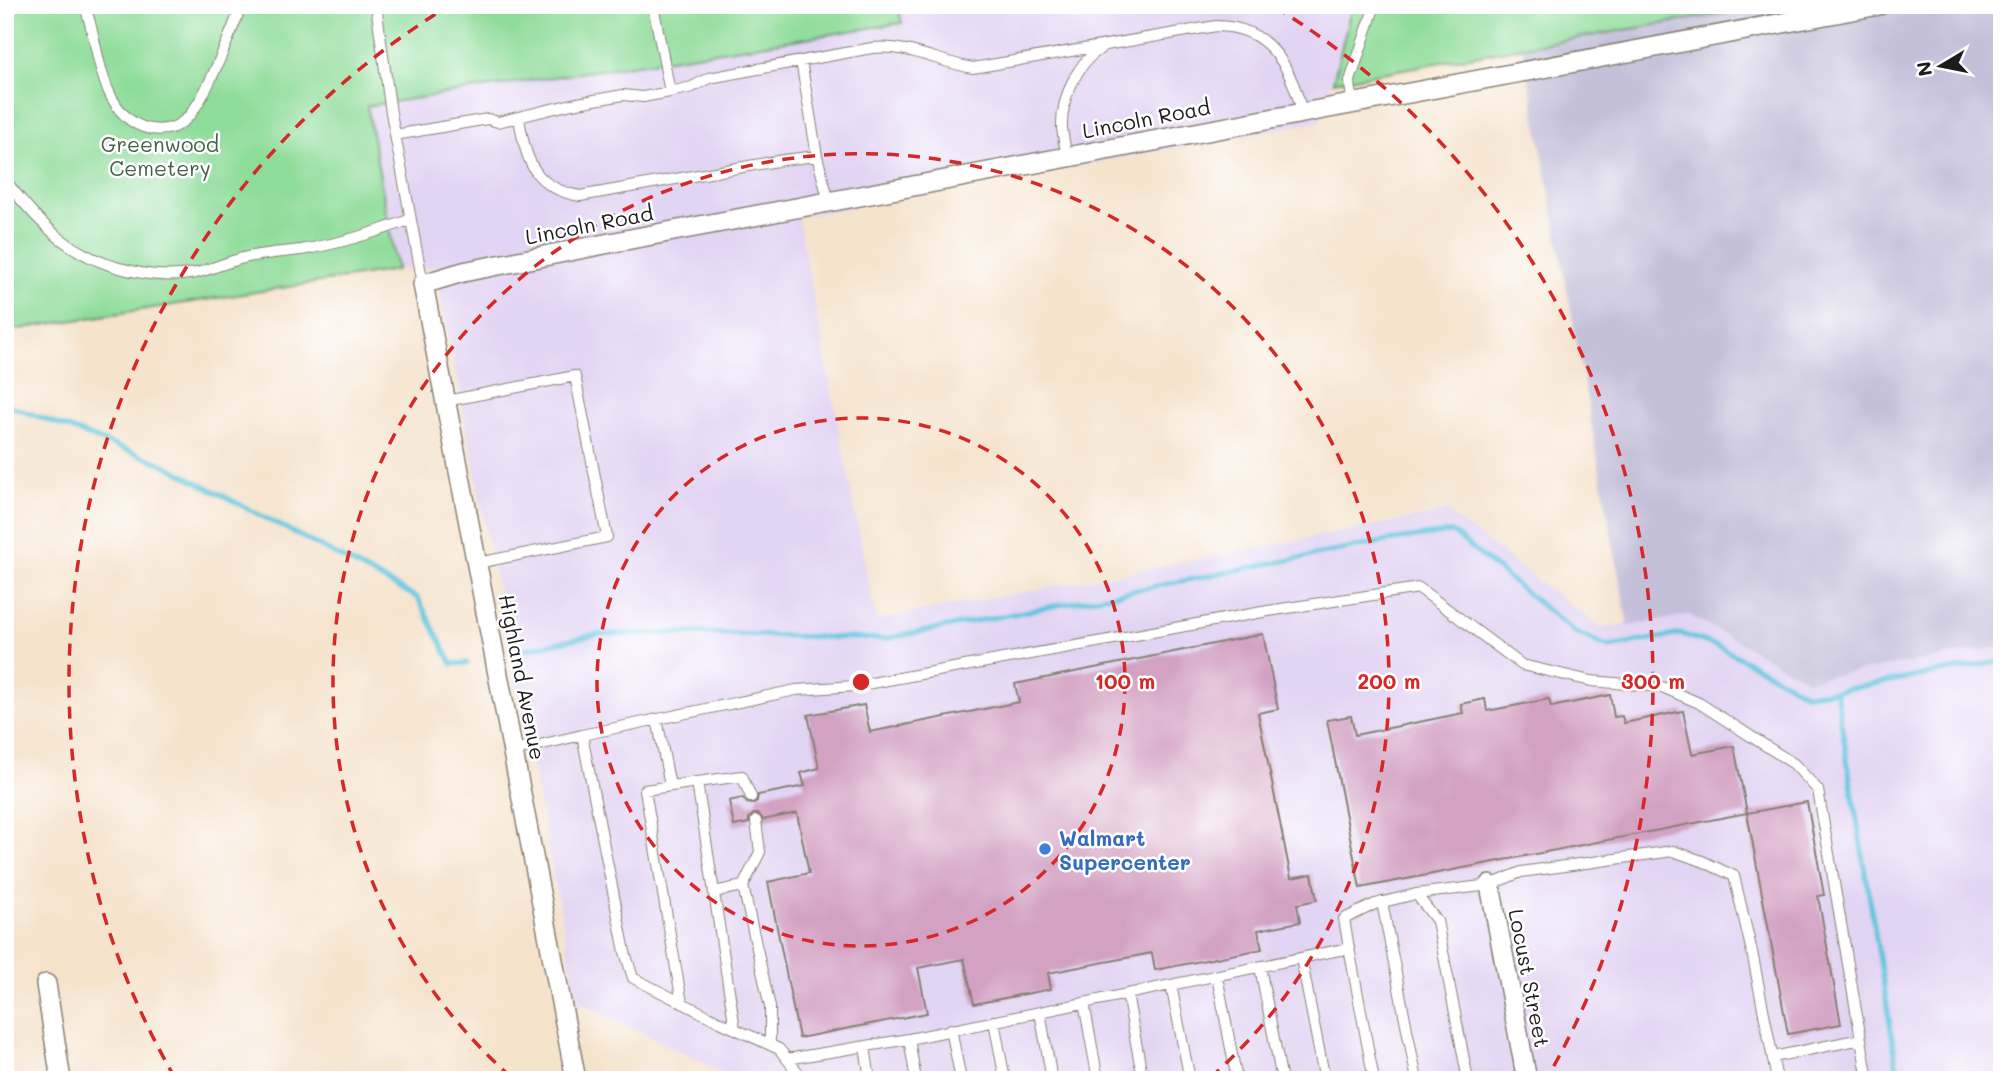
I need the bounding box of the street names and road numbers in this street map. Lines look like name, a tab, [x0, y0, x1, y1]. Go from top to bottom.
street label: Lincoln Road	[1080, 92, 1212, 144]
street label: Lincoln Road	[523, 198, 655, 250]
street label: Highland Avenue	[494, 592, 552, 762]
street label: Locust Street	[1503, 907, 1557, 1049]

